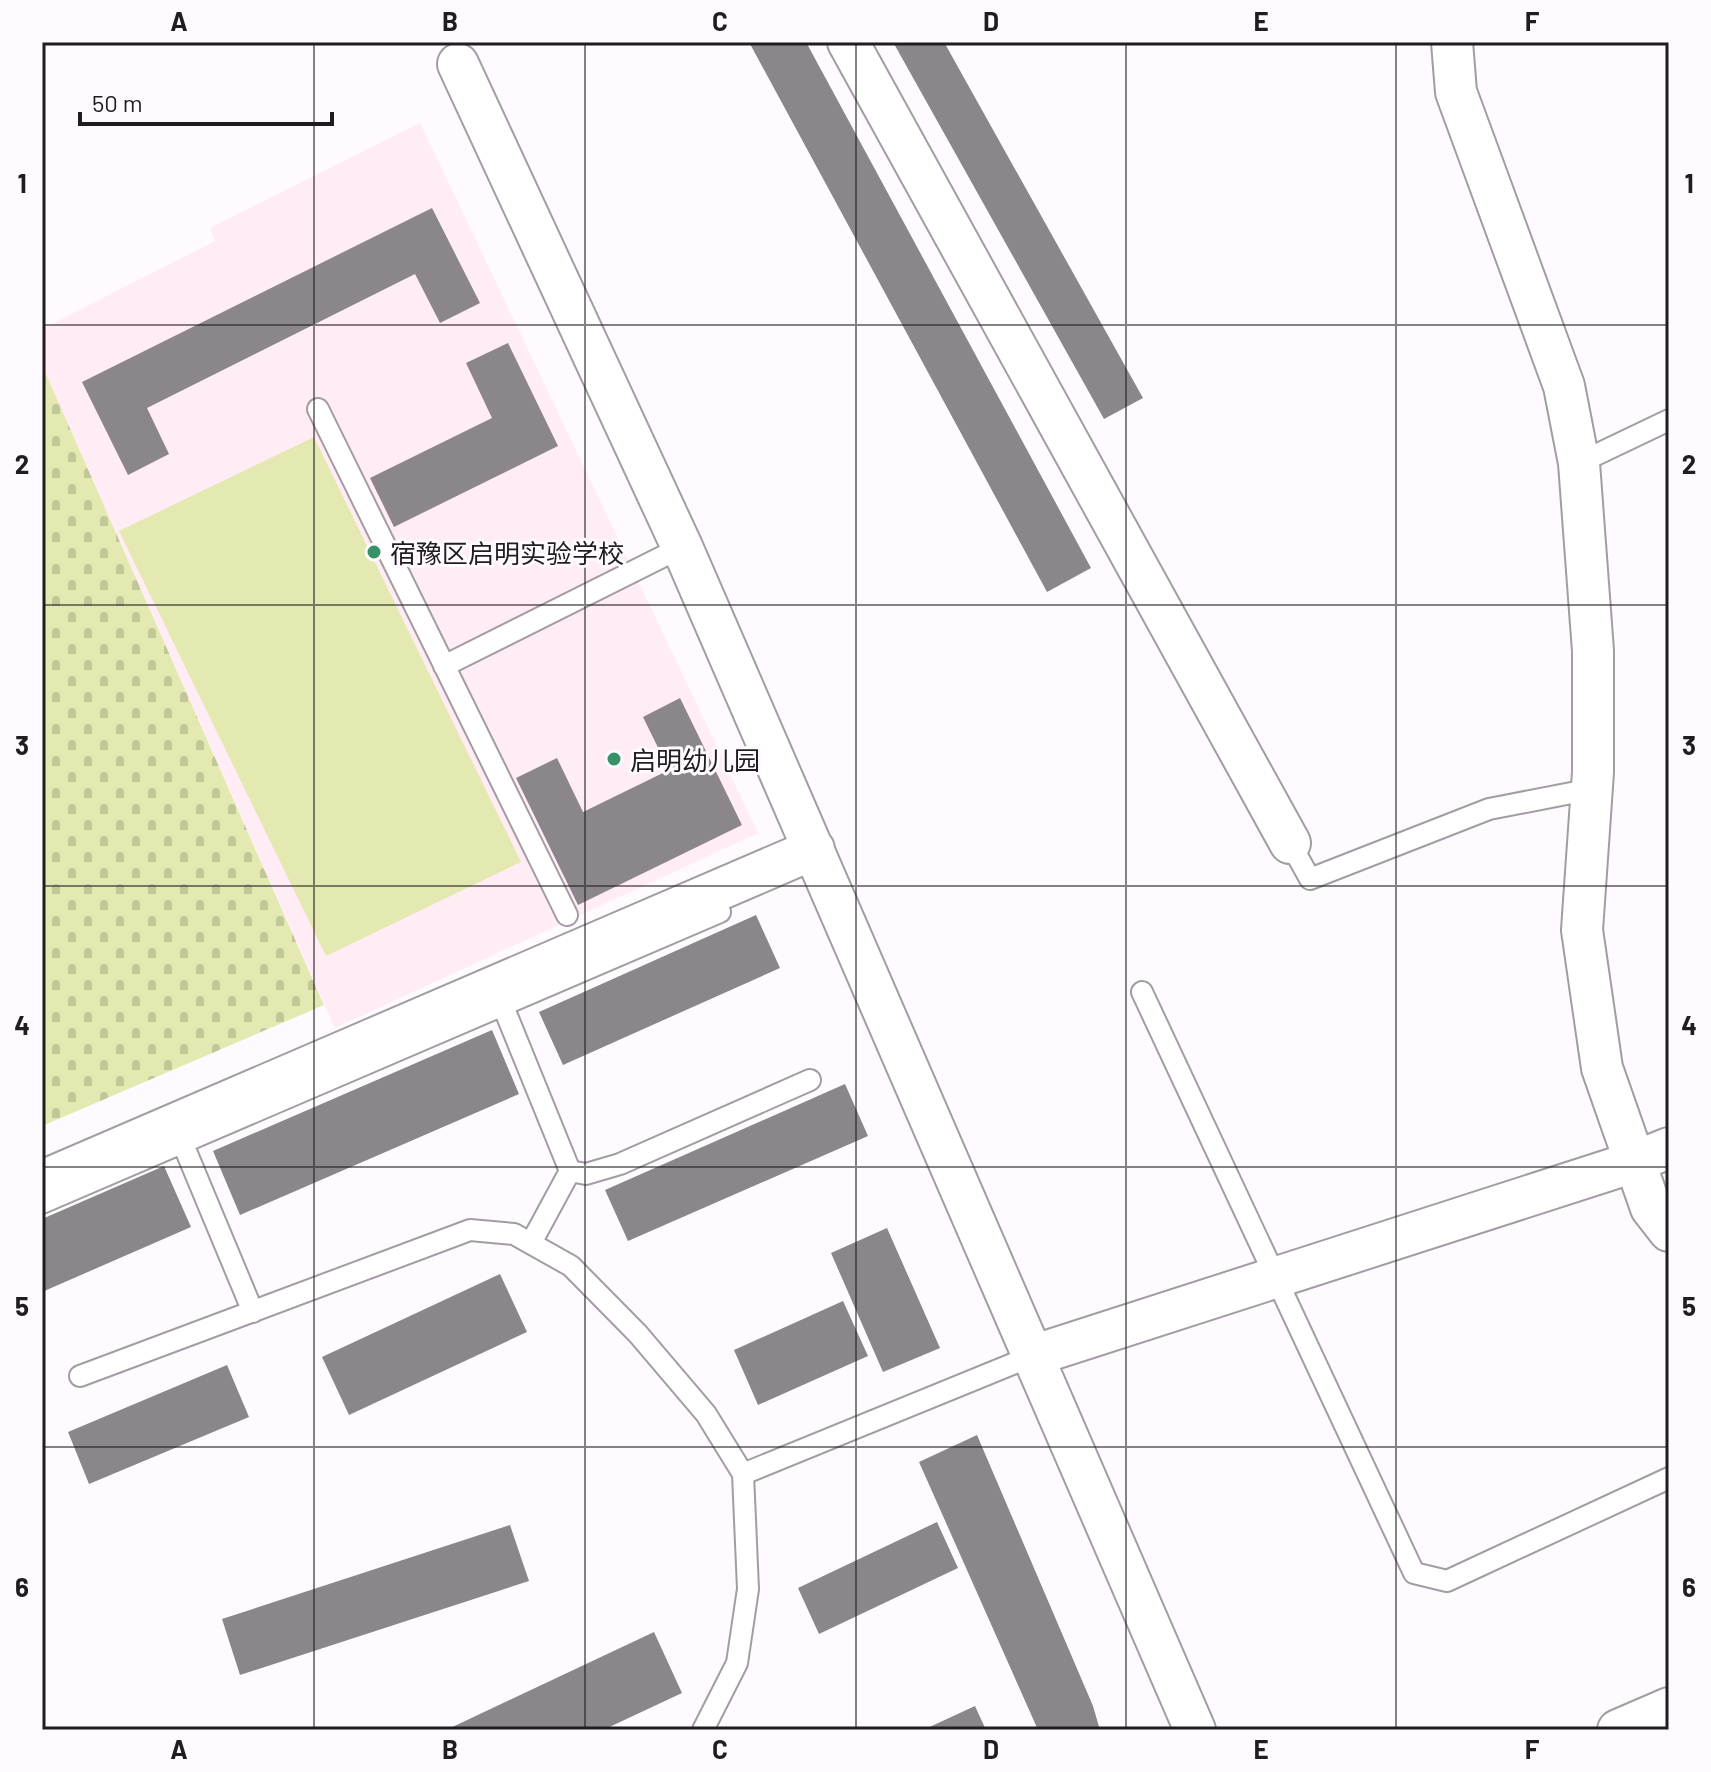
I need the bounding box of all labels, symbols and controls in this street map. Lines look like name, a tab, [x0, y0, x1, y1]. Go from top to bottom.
text: A	[170, 5, 188, 36]
text: B	[442, 5, 458, 36]
text: C	[712, 5, 728, 36]
text: D	[983, 5, 999, 36]
text: E	[1253, 5, 1269, 36]
text: F	[1525, 5, 1540, 36]
scale bar	[80, 76, 332, 126]
text: 50 m	[92, 88, 143, 117]
text: 1	[17, 167, 27, 198]
text: 1	[1684, 167, 1694, 198]
text: 2	[15, 448, 29, 479]
text: 2	[1682, 448, 1696, 479]
place label: 宿豫区启明实验学校	[390, 537, 624, 568]
marker: 宿豫区启明实验学校	[365, 543, 383, 561]
text: 3	[15, 729, 29, 760]
text: 3	[1682, 729, 1696, 760]
place label: 启明幼儿园	[630, 744, 760, 775]
marker: 启明幼儿园	[605, 750, 623, 768]
text: 4	[14, 1009, 30, 1040]
text: 4	[1681, 1009, 1697, 1040]
text: 5	[15, 1290, 29, 1321]
text: 5	[1682, 1290, 1696, 1321]
text: 6	[15, 1571, 29, 1602]
text: 6	[1682, 1571, 1696, 1602]
text: A	[170, 1733, 188, 1764]
text: B	[442, 1733, 458, 1764]
text: C	[712, 1733, 728, 1764]
text: D	[983, 1733, 999, 1764]
text: E	[1253, 1733, 1269, 1764]
text: F	[1525, 1733, 1540, 1764]

